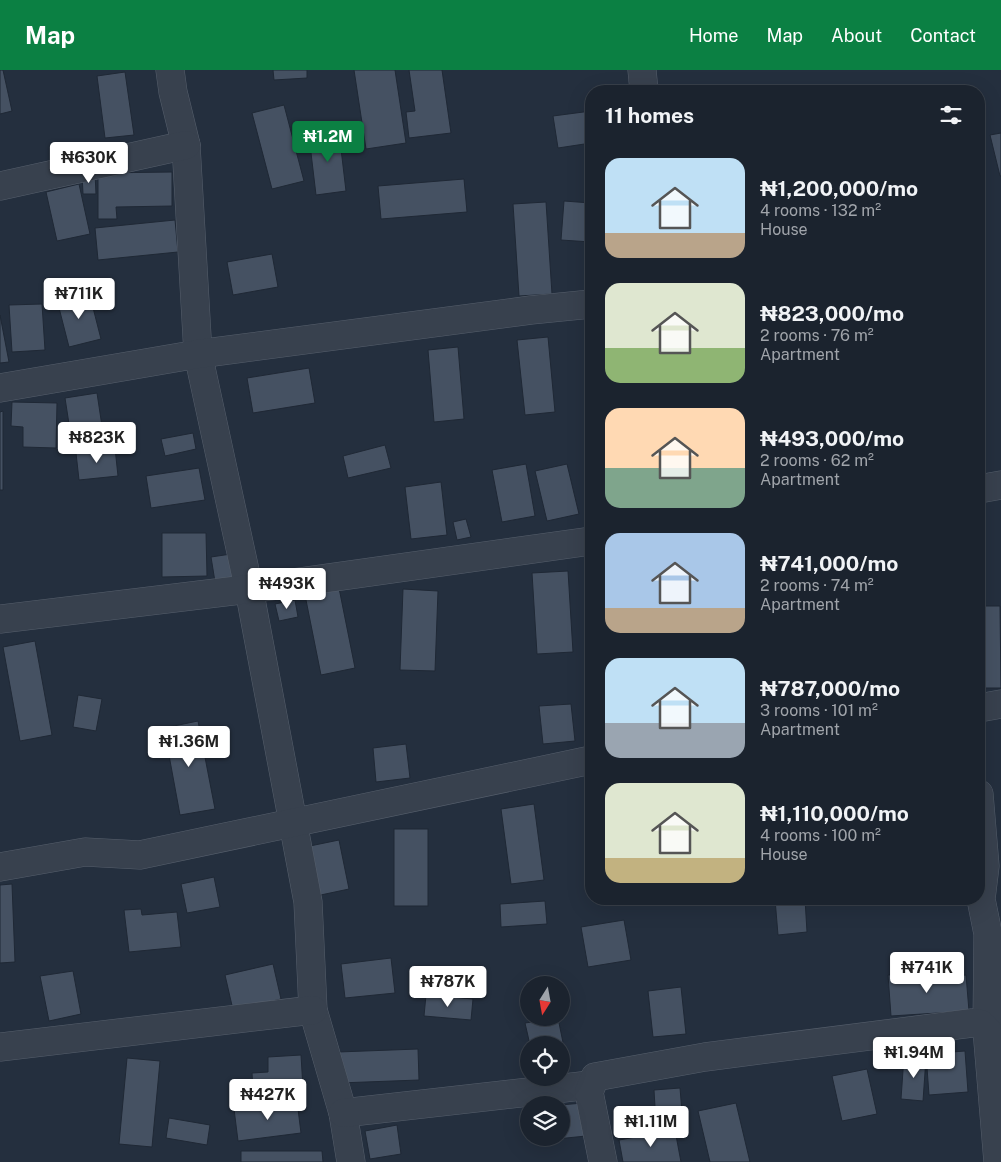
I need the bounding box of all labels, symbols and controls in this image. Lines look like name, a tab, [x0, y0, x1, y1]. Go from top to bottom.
text: Map	[25, 21, 75, 49]
text: Home	[689, 25, 739, 46]
text: Map	[767, 25, 803, 46]
text: About	[831, 25, 882, 46]
text: Contact	[910, 25, 976, 46]
icon: filters	[937, 101, 965, 129]
text: 11 homes	[605, 103, 694, 128]
pin: ₦1.2M	[293, 121, 363, 163]
text: ₦1.2M	[303, 127, 353, 146]
pin: ₦630K	[54, 142, 124, 184]
text: ₦630K	[61, 148, 117, 167]
text: ₦1,200,000/mo	[760, 176, 918, 201]
icon: home	[645, 178, 705, 238]
text: 4 rooms · 132 m²	[760, 201, 881, 220]
text: House	[760, 220, 808, 239]
pin: ₦711K	[44, 278, 114, 320]
text: ₦711K	[55, 284, 103, 303]
text: ₦823,000/mo	[760, 301, 904, 326]
icon: home	[645, 303, 705, 363]
text: 2 rooms · 76 m²	[760, 326, 874, 345]
text: Apartment	[760, 345, 840, 364]
pin: ₦823K	[62, 422, 132, 464]
text: ₦493,000/mo	[760, 426, 904, 451]
text: ₦823K	[69, 428, 125, 447]
icon: home	[645, 428, 705, 488]
text: 2 rooms · 62 m²	[760, 451, 874, 470]
text: Apartment	[760, 470, 840, 489]
text: ₦741,000/mo	[760, 551, 898, 576]
icon: home	[645, 553, 705, 613]
pin: ₦493K	[252, 568, 322, 610]
text: ₦493K	[259, 574, 315, 593]
text: 2 rooms · 74 m²	[760, 576, 874, 595]
text: Apartment	[760, 595, 840, 614]
text: ₦787,000/mo	[760, 676, 900, 701]
icon: home	[645, 678, 705, 738]
text: 3 rooms · 101 m²	[760, 701, 878, 720]
text: Apartment	[760, 720, 840, 739]
pin: ₦1.36M	[148, 726, 230, 768]
text: ₦1.36M	[159, 732, 219, 751]
text: ₦1,110,000/mo	[760, 801, 909, 826]
icon: home	[645, 803, 705, 863]
text: 4 rooms · 100 m²	[760, 826, 881, 845]
text: House	[760, 845, 808, 864]
pin: ₦741K	[892, 952, 962, 994]
text: ₦741K	[901, 958, 953, 977]
pin: ₦787K	[413, 966, 483, 1008]
text: ₦787K	[420, 972, 476, 991]
north arrow	[520, 976, 570, 1026]
map controls	[520, 976, 570, 1146]
button: locate	[520, 1036, 570, 1086]
pin: ₦1.94M	[873, 1036, 955, 1079]
text: ₦1.94M	[884, 1043, 944, 1062]
pin: ₦427K	[233, 1078, 303, 1121]
text: ₦427K	[240, 1085, 296, 1104]
button: layers	[520, 1096, 570, 1146]
pin: ₦1.11M	[610, 1106, 692, 1148]
text: ₦1.11M	[625, 1112, 677, 1131]

